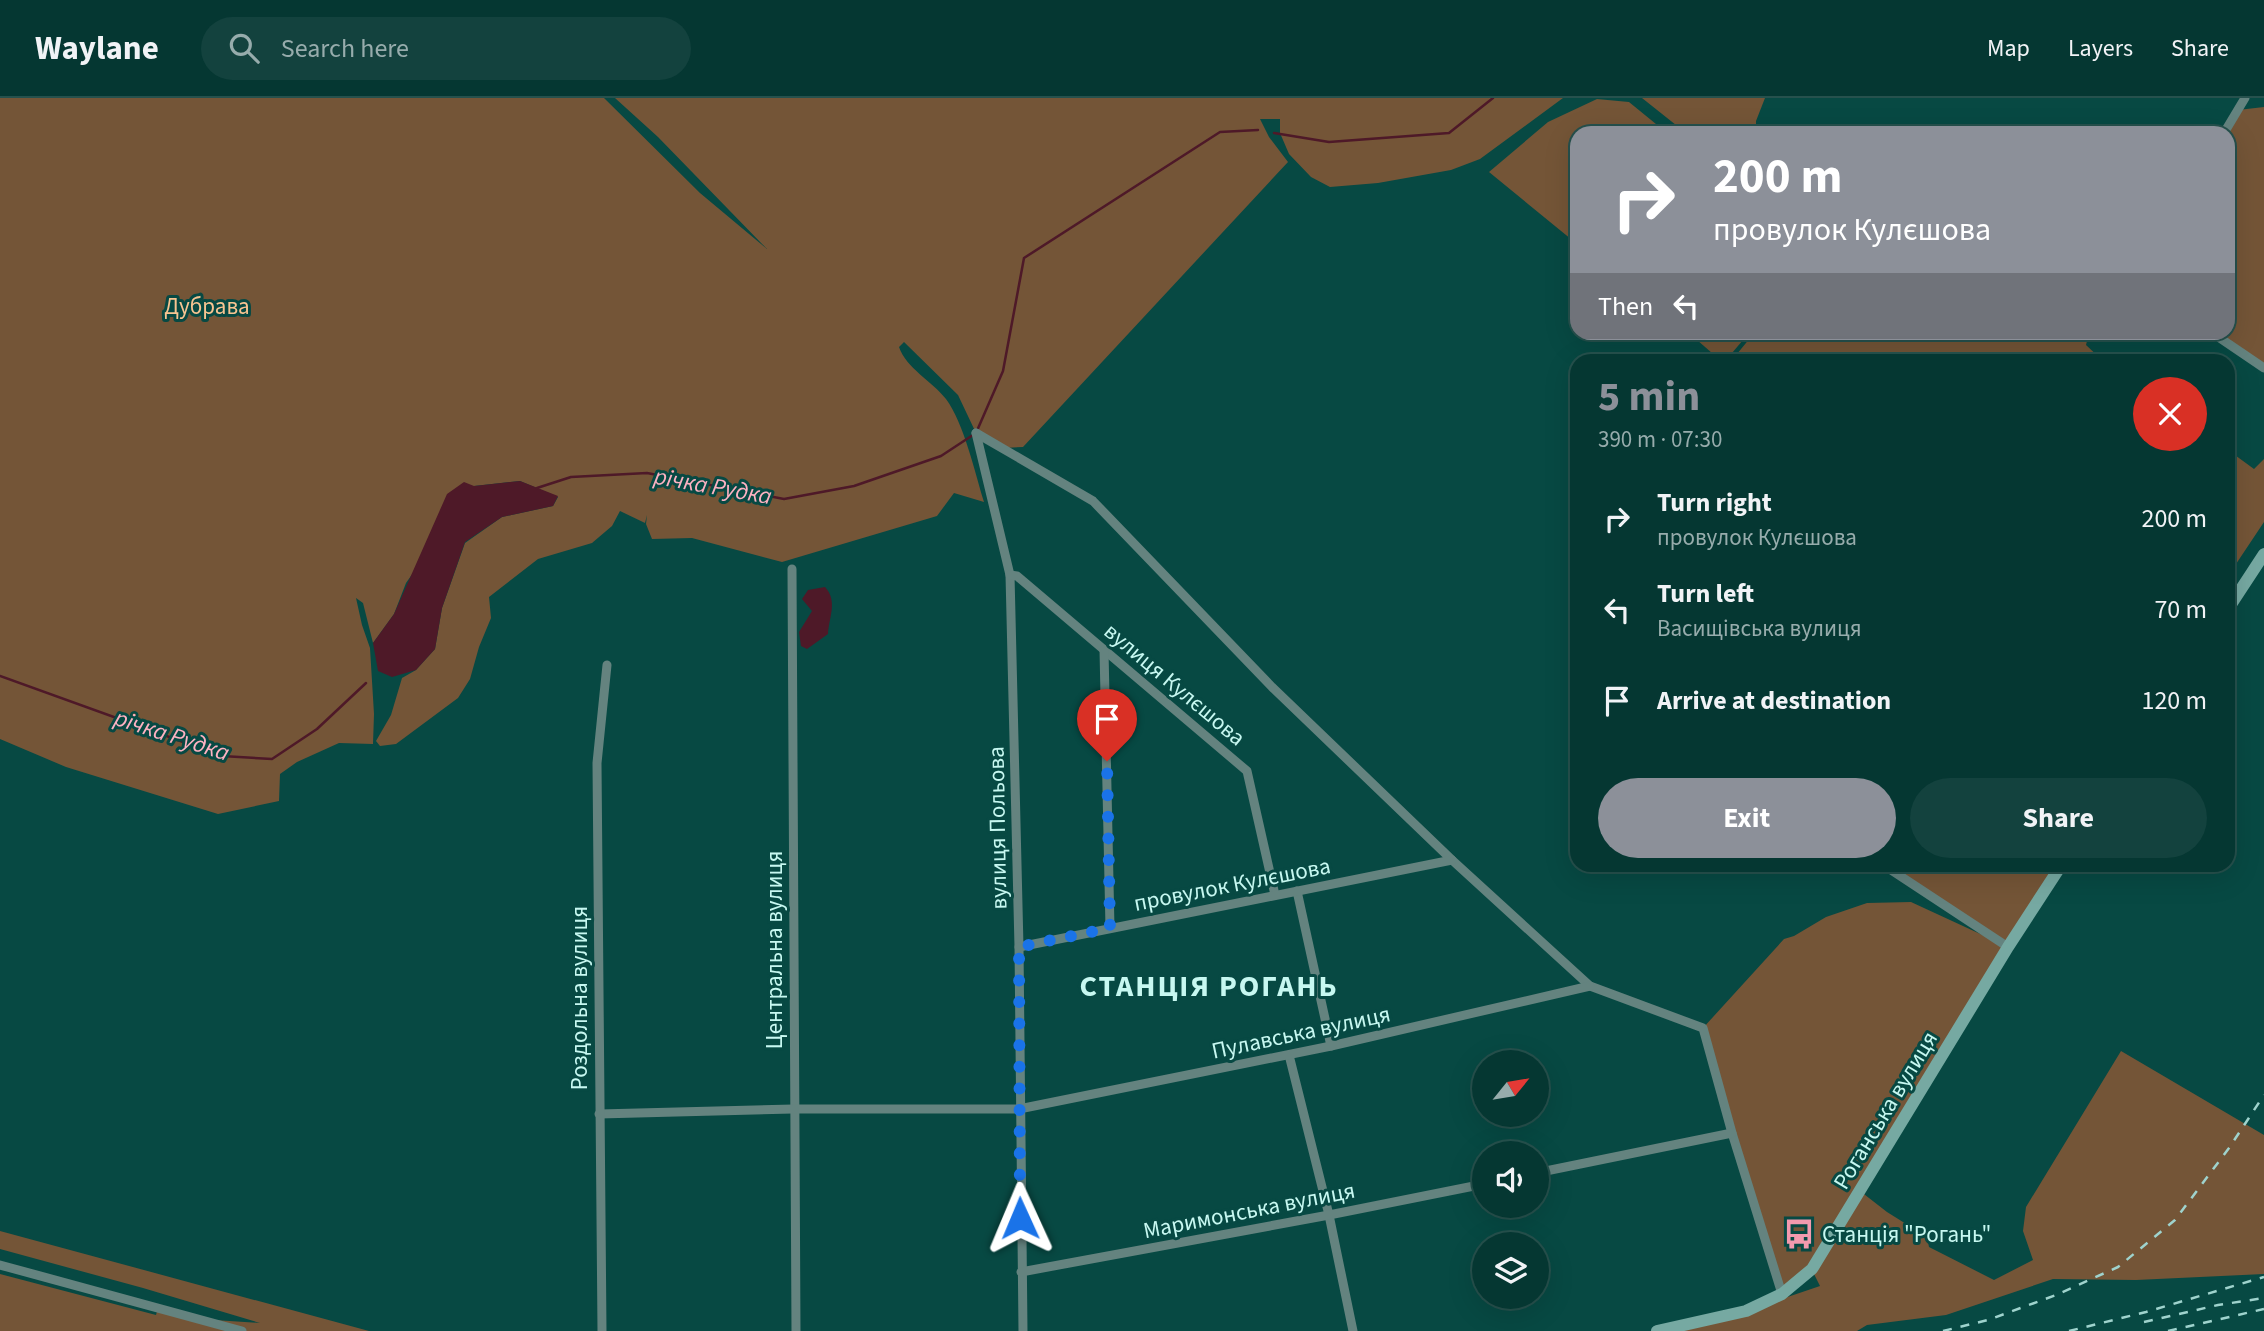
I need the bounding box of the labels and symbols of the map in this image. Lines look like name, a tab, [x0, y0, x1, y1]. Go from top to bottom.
park label: Дубрава	[164, 290, 250, 323]
water label: річка Рудка	[650, 459, 775, 514]
street label: вулиця Кулєшова	[1097, 615, 1253, 754]
pin	[1077, 689, 1137, 761]
water label: річка Рудка	[109, 700, 234, 771]
street label: вулиця Польова	[980, 746, 1015, 910]
street label: провулок Кулєшова	[1131, 849, 1333, 920]
street label: Центральна вулиця	[758, 851, 791, 1049]
street label: Роздольна вулиця	[563, 906, 596, 1090]
district label: СТАНЦІЯ РОГАНЬ	[1079, 965, 1339, 1008]
street label: Пулавська вулиця	[1209, 997, 1394, 1068]
street label: Роганська вулиця	[1825, 1025, 1946, 1196]
north arrow	[1472, 1050, 1549, 1127]
street label: Маримонська вулиця	[1140, 1174, 1358, 1247]
position arrow	[983, 1181, 1057, 1255]
bus stop icon: Станція "Рогань"	[1782, 1217, 1816, 1251]
place label: Станція "Рогань"	[1822, 1218, 1991, 1251]

